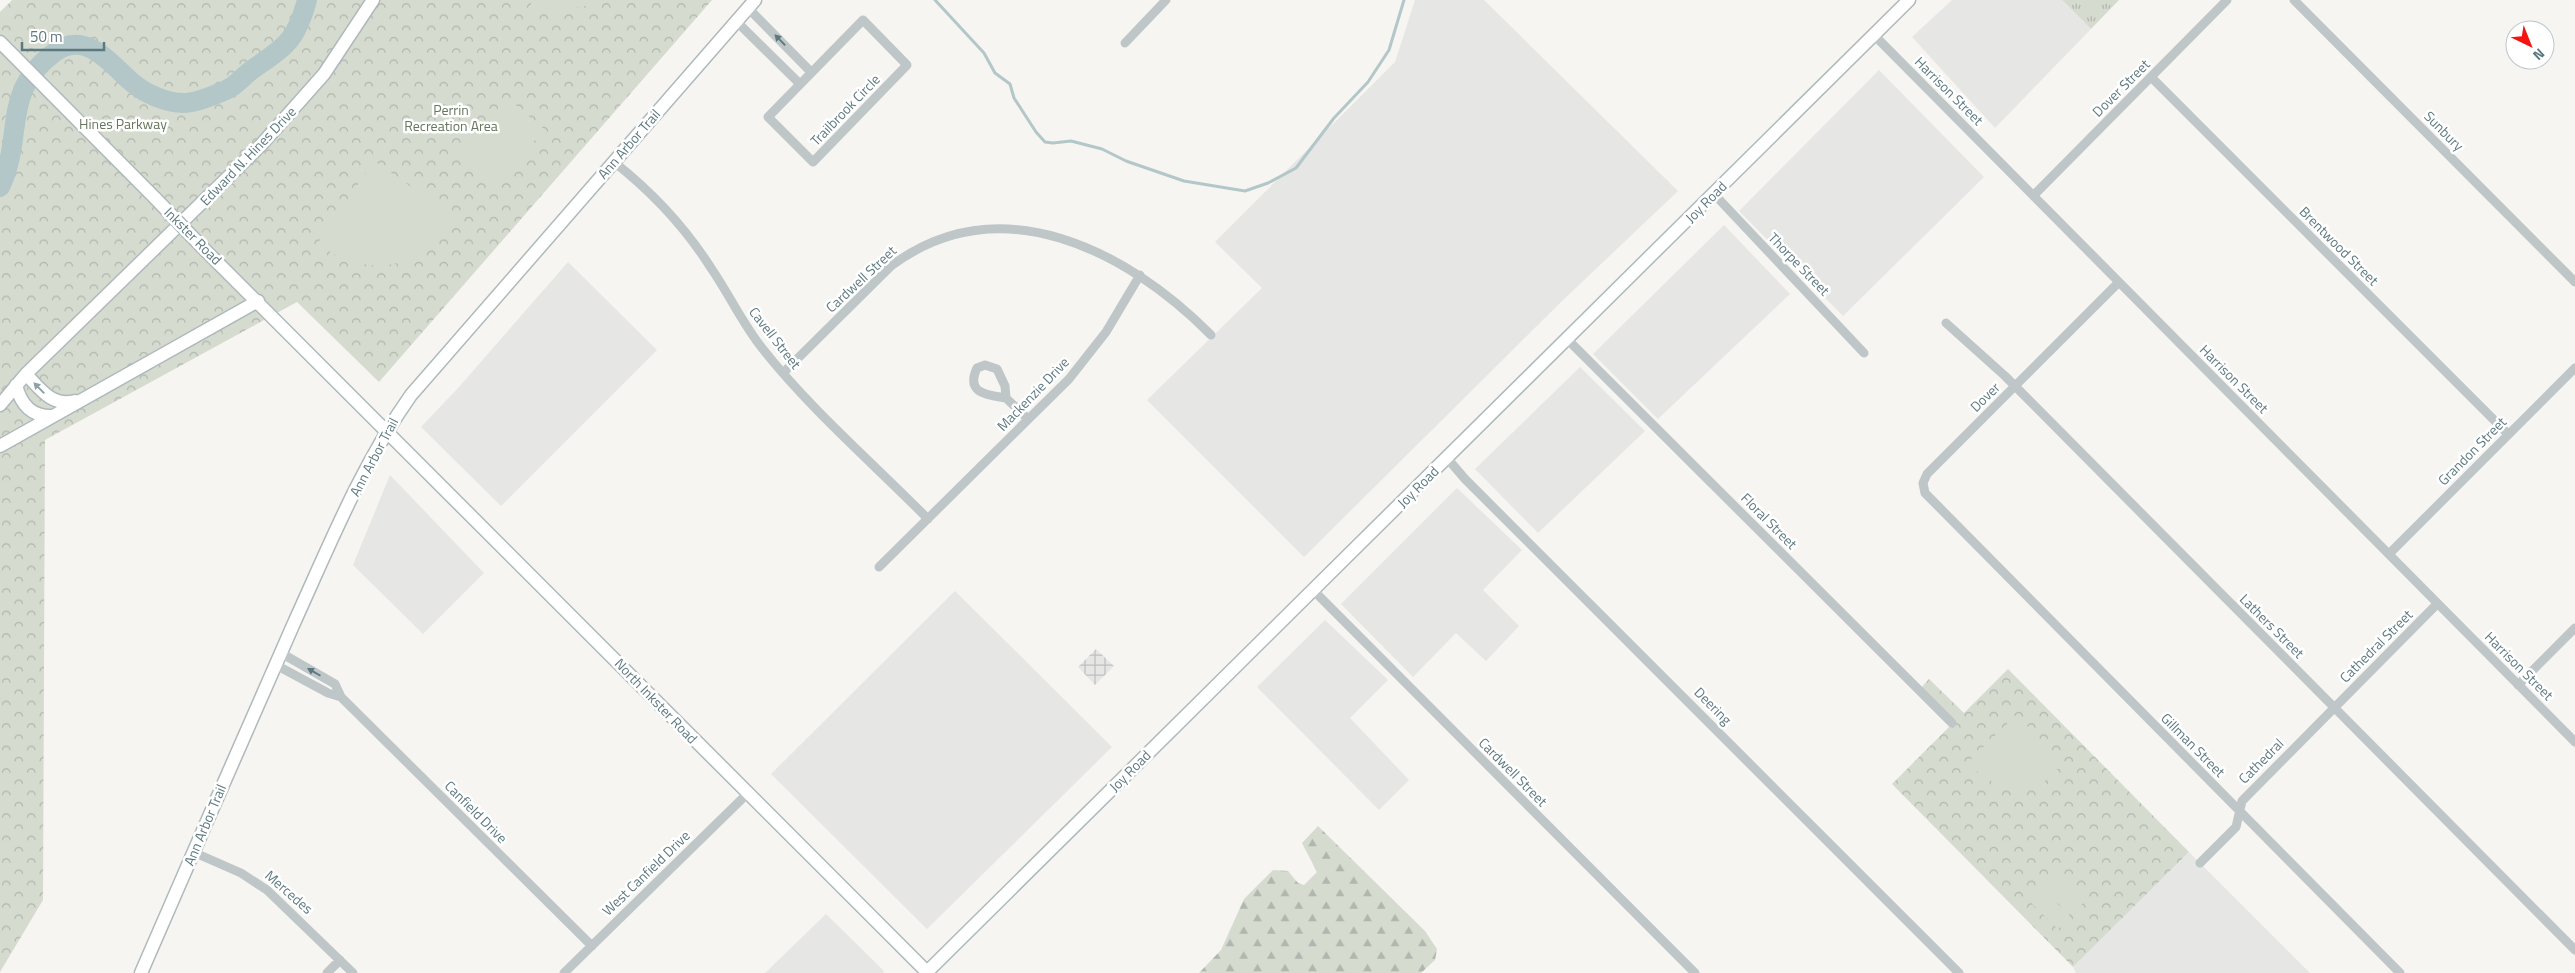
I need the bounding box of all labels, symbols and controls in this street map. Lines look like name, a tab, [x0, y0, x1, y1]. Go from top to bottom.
scale bar	[22, 20, 105, 52]
north arrow	[2505, 20, 2555, 70]
text: 50 m	[30, 25, 63, 48]
one-way arrow	[774, 34, 786, 46]
text: N	[2528, 44, 2550, 66]
street label: Harrison Street	[1910, 51, 1989, 130]
street label: Dover Street	[2087, 54, 2154, 121]
street label: Trailbrook Circle	[805, 69, 884, 150]
park label: Perrin Recreation Area	[404, 99, 498, 136]
street label: Edward N. Hines Drive	[195, 101, 301, 210]
street label: Ann Arbor Trail	[592, 104, 665, 183]
street label: Sunbury	[2420, 106, 2469, 156]
park label: Hines Parkway	[79, 113, 167, 134]
street label: Joy Road	[1680, 176, 1731, 227]
street label: Brentwood Street	[2295, 201, 2384, 290]
street label: Inkster Road	[160, 202, 227, 269]
street label: Thorpe Street	[1764, 227, 1835, 300]
street label: Cardwell Street	[821, 240, 901, 317]
street label: Cavell Street	[744, 302, 806, 373]
street label: Harrison Street	[2195, 339, 2274, 418]
street label: Mackenzie Drive	[992, 352, 1074, 436]
street label: Dover	[1965, 377, 2004, 416]
one-way arrow	[33, 382, 45, 394]
street label: Grandon Street	[2433, 412, 2511, 490]
street label: Ann Arbor Trail	[344, 414, 403, 500]
street label: Joy Road	[1392, 461, 1443, 512]
street label: Floral Street	[1736, 488, 1802, 554]
street label: Lathers Street	[2235, 589, 2309, 663]
street label: Cathedral Street	[2334, 604, 2417, 687]
street label: Harrison Street	[2480, 626, 2559, 705]
street label: North Inkster Road	[610, 653, 703, 748]
one-way arrow	[307, 668, 320, 677]
street label: Deering	[1690, 682, 1737, 729]
street label: Gillman Street	[2156, 708, 2230, 782]
street label: Cardwell Street	[1474, 732, 1553, 811]
street label: Cathedral	[2233, 733, 2288, 788]
street label: Joy Road	[1104, 745, 1155, 796]
street label: Canfield Drive	[440, 775, 513, 848]
street label: Ann Arbor Trail	[178, 781, 231, 869]
street label: West Canfield Drive	[597, 825, 694, 920]
street label: Mercedes	[261, 865, 318, 918]

